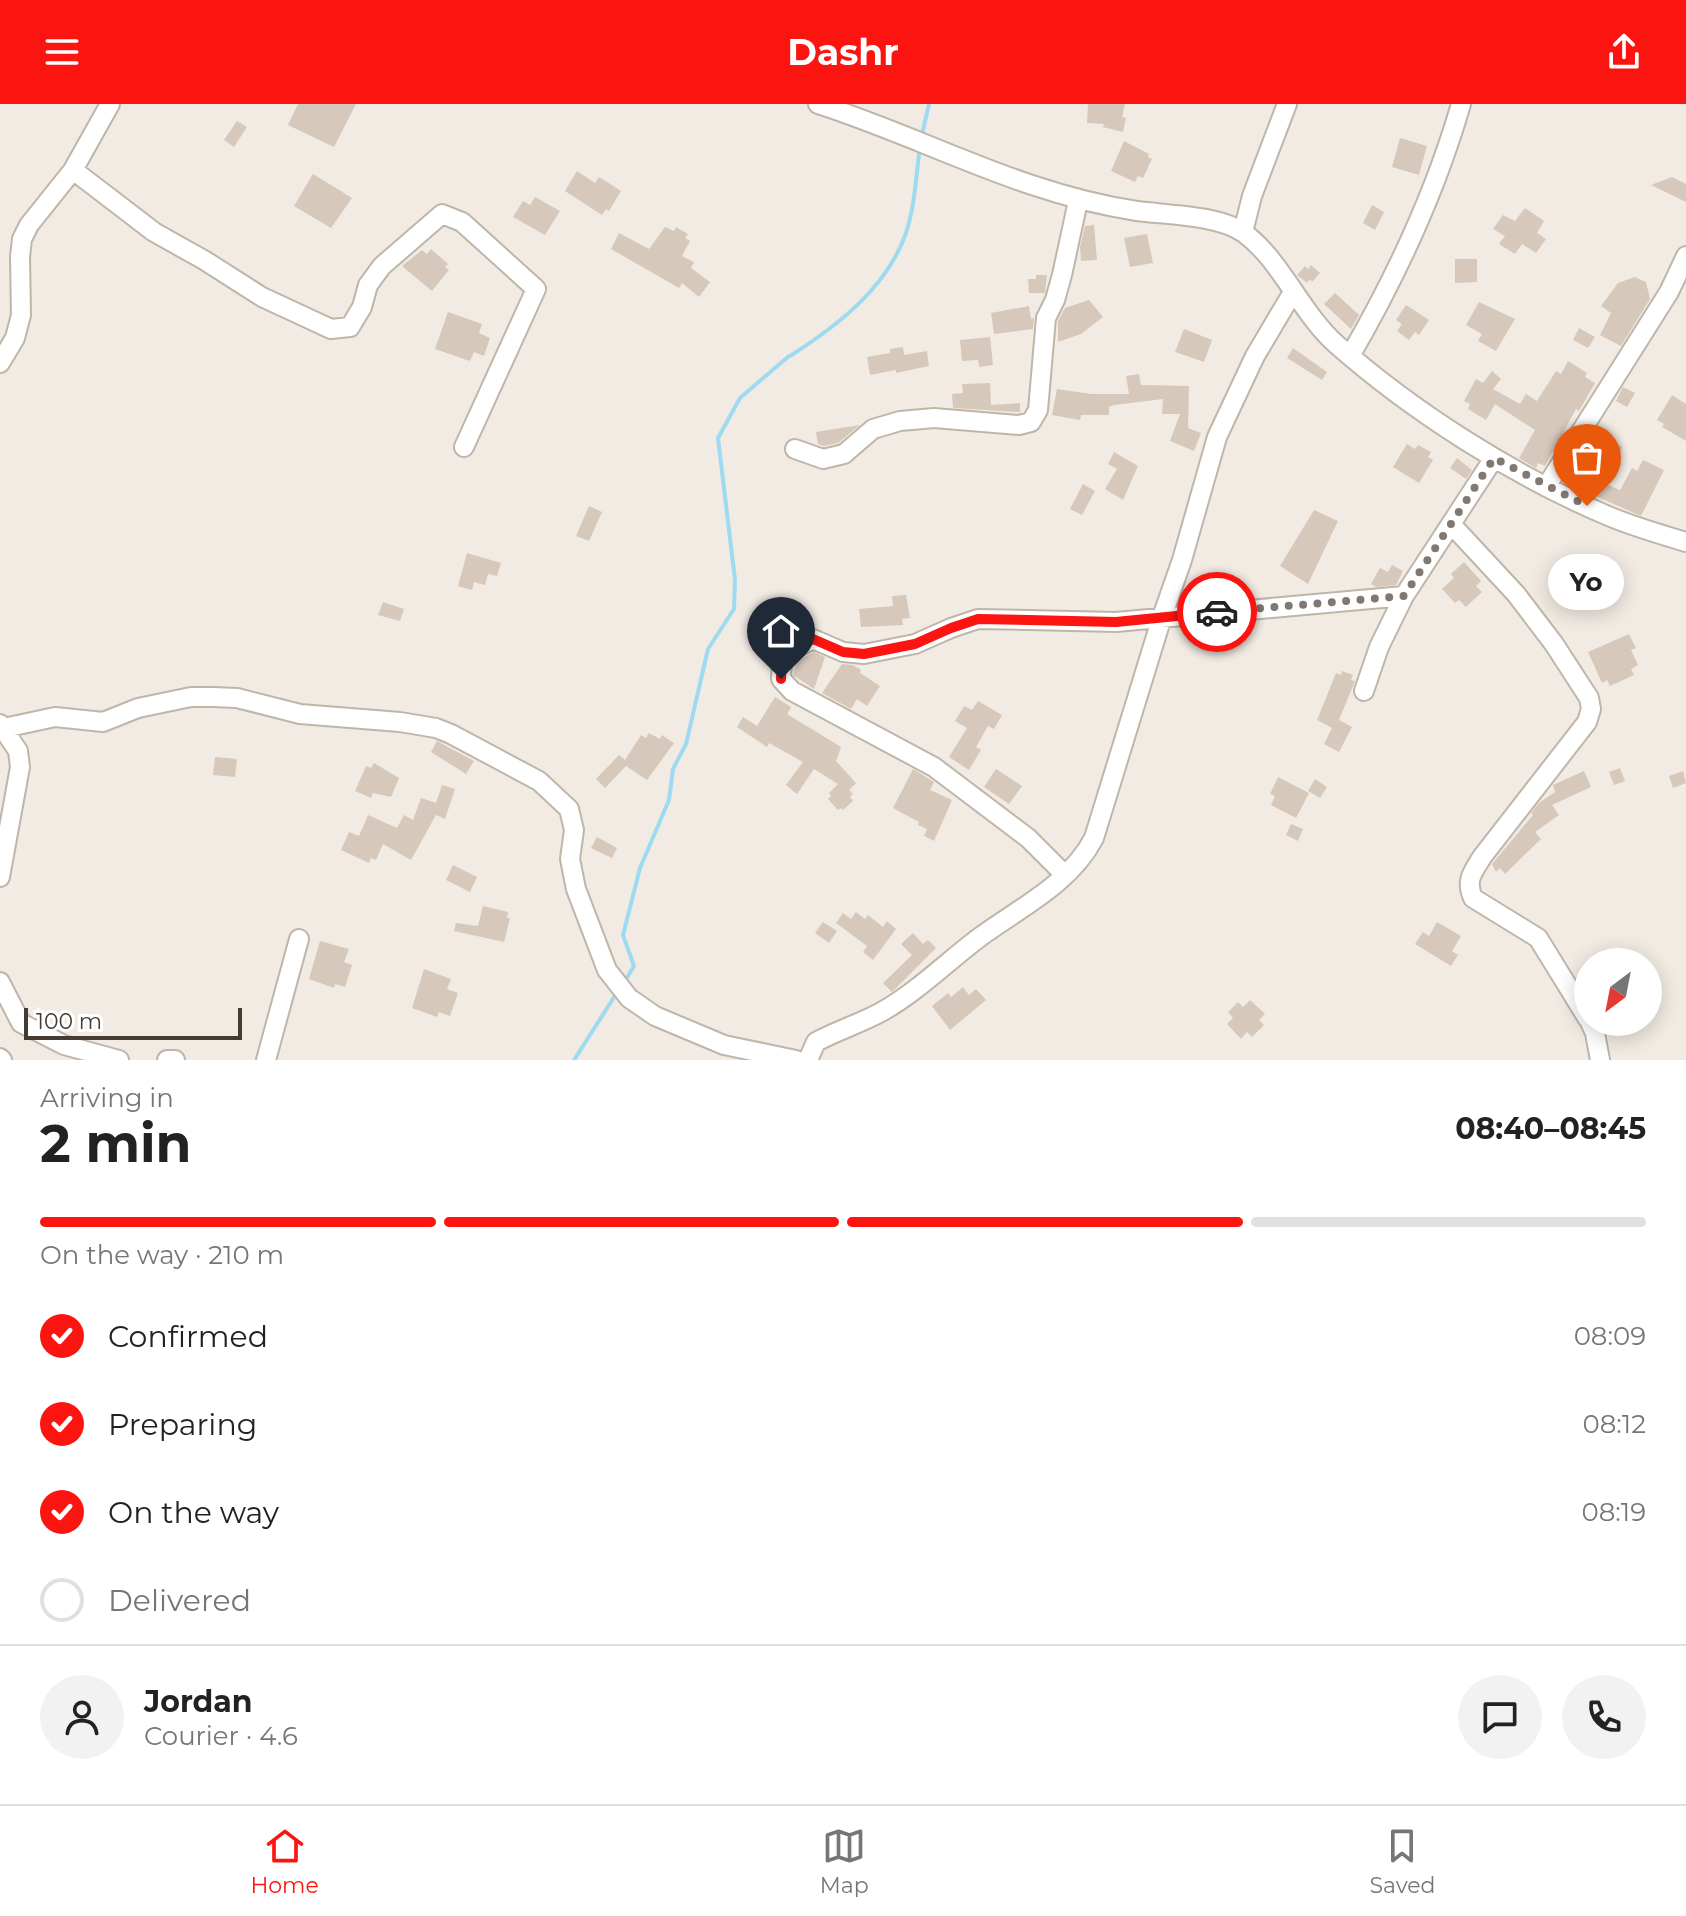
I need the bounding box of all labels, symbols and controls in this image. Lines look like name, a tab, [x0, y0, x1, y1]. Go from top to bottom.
icon: menu	[40, 30, 84, 74]
text: Dashr	[787, 30, 899, 74]
icon: share	[1602, 30, 1646, 74]
pin	[1553, 424, 1621, 506]
icon: bag	[1565, 436, 1609, 480]
callout: Yo	[1549, 554, 1625, 610]
text: Yo	[1569, 566, 1603, 598]
courier	[1177, 572, 1257, 652]
icon: car	[1195, 590, 1239, 634]
pin	[747, 597, 815, 679]
icon: home	[759, 609, 803, 653]
north arrow	[1574, 948, 1662, 1036]
map controls	[1574, 948, 1662, 1036]
scale bar	[24, 1004, 242, 1040]
text: 100 m	[36, 1008, 102, 1035]
text: Arriving in	[40, 1082, 174, 1114]
text: 08:40–08:45	[1455, 1110, 1646, 1147]
text: 2 min	[40, 1112, 192, 1175]
text: On the way · 210 m	[40, 1239, 284, 1271]
icon: check	[40, 1314, 84, 1358]
text: Confirmed	[108, 1318, 268, 1355]
text: 08:09	[1574, 1320, 1646, 1352]
icon: check	[40, 1402, 84, 1446]
text: Preparing	[108, 1406, 257, 1443]
text: 08:12	[1583, 1408, 1646, 1440]
icon: check	[40, 1490, 84, 1534]
text: On the way	[108, 1494, 279, 1531]
text: 08:19	[1581, 1496, 1646, 1528]
text: Delivered	[108, 1582, 251, 1619]
button: person	[40, 1675, 124, 1759]
button: chat	[1458, 1675, 1542, 1759]
button: phone	[1562, 1675, 1646, 1759]
text: Jordan	[144, 1683, 253, 1720]
text: Courier · 4.6	[144, 1720, 298, 1752]
tab: Home	[250, 1824, 319, 1899]
tab: Map	[820, 1824, 869, 1899]
tab: Saved	[1369, 1824, 1436, 1899]

